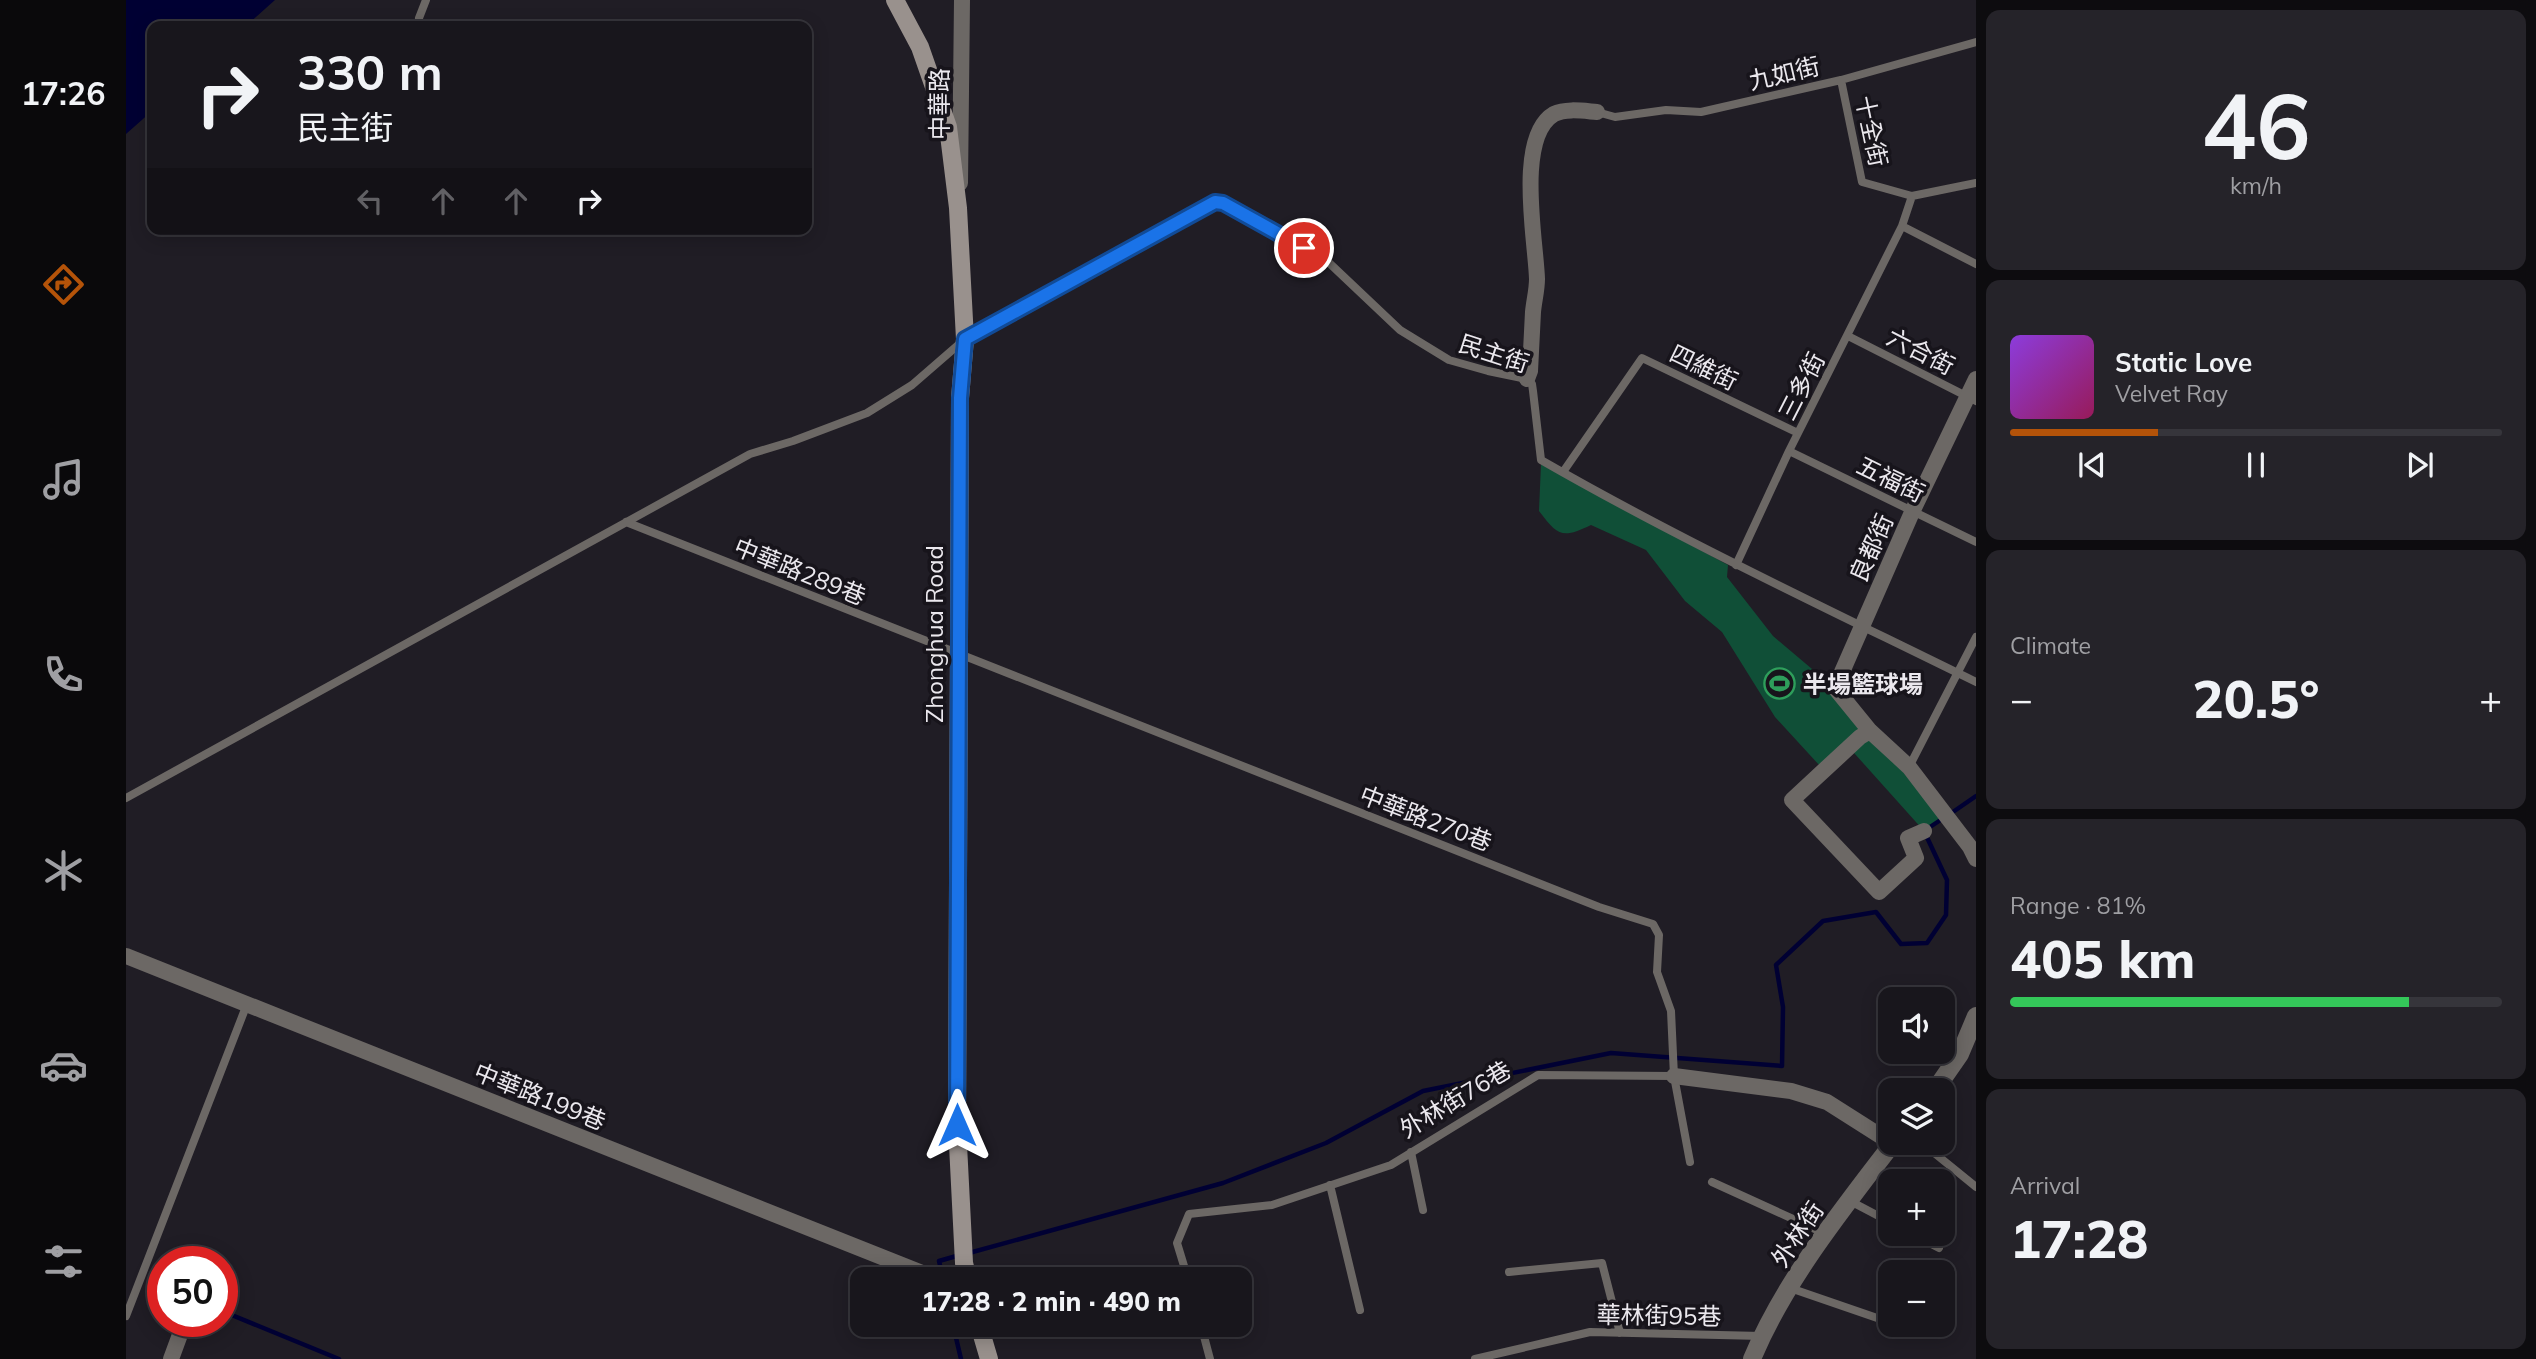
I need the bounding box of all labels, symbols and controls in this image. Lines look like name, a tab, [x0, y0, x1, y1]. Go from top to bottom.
text: 330 m	[297, 41, 443, 102]
icon: right	[182, 49, 273, 140]
street label: 九如街	[1746, 50, 1822, 96]
street label: 中華路	[924, 68, 954, 140]
text: 46	[2201, 68, 2311, 182]
text: 17:26	[21, 73, 105, 113]
street label: 十全街	[1850, 93, 1894, 169]
text: 民主街	[297, 107, 393, 147]
text: km/h	[2230, 171, 2282, 200]
icon: left	[351, 182, 389, 220]
icon: ahead	[424, 182, 462, 220]
icon: ahead	[497, 182, 535, 220]
icon: right	[570, 182, 608, 220]
pin	[1274, 218, 1334, 278]
icon: arrive	[1285, 229, 1323, 267]
icon: directions	[39, 260, 88, 309]
street label: 六合街	[1882, 321, 1960, 381]
street label: 民主街	[1455, 328, 1533, 378]
street label: 四維街	[1665, 338, 1743, 396]
text: Static Love	[2115, 346, 2252, 379]
street label: 三多街	[1771, 347, 1831, 425]
text: Velvet Ray	[2115, 379, 2228, 408]
icon: previous	[2073, 446, 2111, 484]
icon: pause	[2237, 446, 2275, 484]
icon: next	[2401, 446, 2439, 484]
street label: 五福街	[1852, 450, 1930, 508]
icon: music	[39, 455, 88, 504]
street label: 良都街	[1843, 509, 1899, 587]
street label: 中華路289巷	[730, 531, 870, 611]
street label: Zhonghua Road	[919, 545, 949, 723]
text: Climate	[2010, 631, 2091, 660]
icon: phone	[39, 650, 88, 699]
text: 20.5°	[2192, 666, 2320, 731]
sports icon: 半場籃球場	[1763, 667, 1797, 701]
place label: 半場籃球場	[1803, 669, 1923, 699]
text: −	[2010, 675, 2033, 723]
text: +	[2479, 675, 2502, 723]
street label: 中華路270巷	[1356, 779, 1496, 857]
icon: climate	[39, 846, 88, 895]
text: Range · 81%	[2010, 891, 2146, 920]
text: 405 km	[2010, 926, 2195, 991]
map controls	[1878, 987, 1955, 1337]
button: sound	[1878, 987, 1955, 1064]
icon: car	[39, 1041, 88, 1090]
street label: 外林街76巷	[1394, 1054, 1516, 1144]
street label: 中華路199巷	[470, 1056, 610, 1136]
button: layers	[1878, 1078, 1955, 1155]
position arrow	[920, 1088, 994, 1162]
button: +	[1878, 1169, 1955, 1246]
text: Arrival	[2010, 1171, 2080, 1200]
street label: 外林街	[1764, 1196, 1830, 1272]
text: 17:28	[2010, 1206, 2148, 1271]
icon: filters	[39, 1237, 88, 1286]
speed limit sign: 50	[147, 1246, 238, 1337]
button: −	[1878, 1260, 1955, 1337]
text: 17:28 · 2 min · 490 m	[921, 1285, 1181, 1318]
street label: 華林街95巷	[1596, 1299, 1722, 1331]

